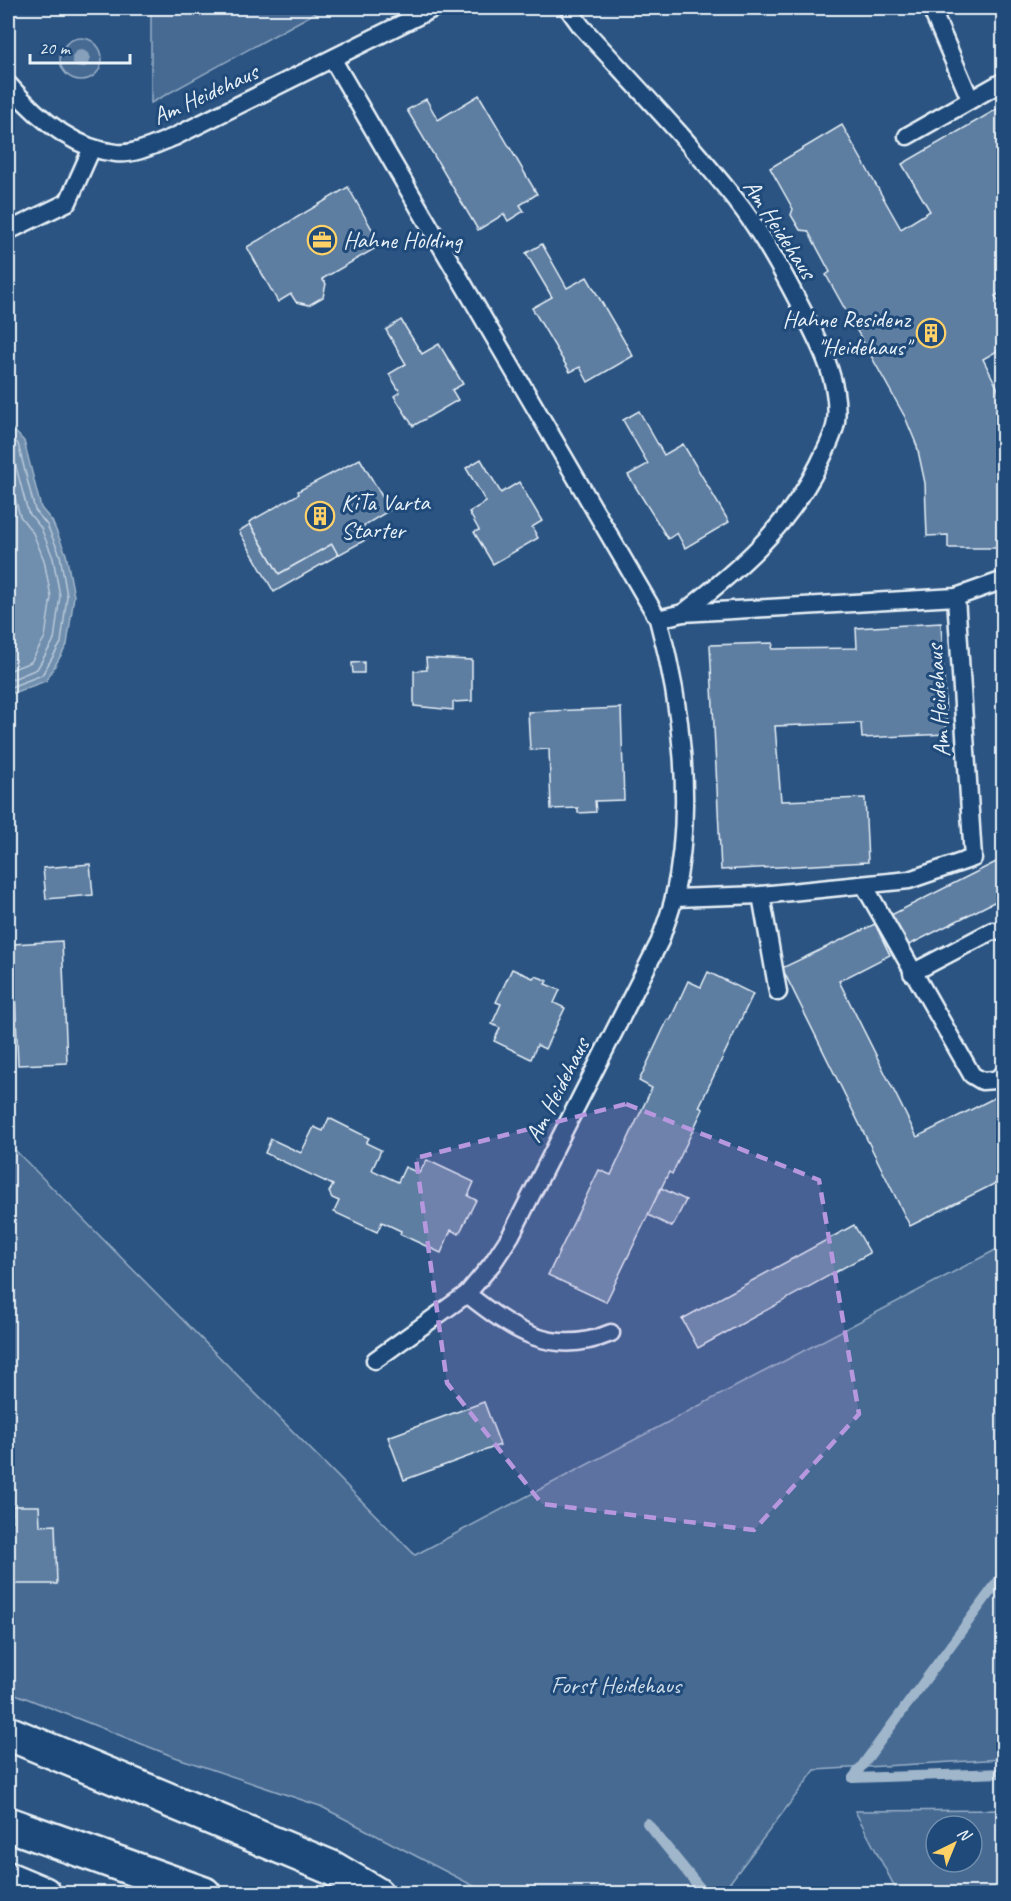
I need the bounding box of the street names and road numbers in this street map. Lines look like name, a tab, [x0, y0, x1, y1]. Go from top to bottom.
street label: Am Heidehaus	[148, 55, 265, 131]
street label: Am Heidehaus	[737, 174, 825, 287]
street label: Am Heidehaus	[919, 641, 957, 758]
street label: Am Heidehaus	[518, 1030, 597, 1147]

